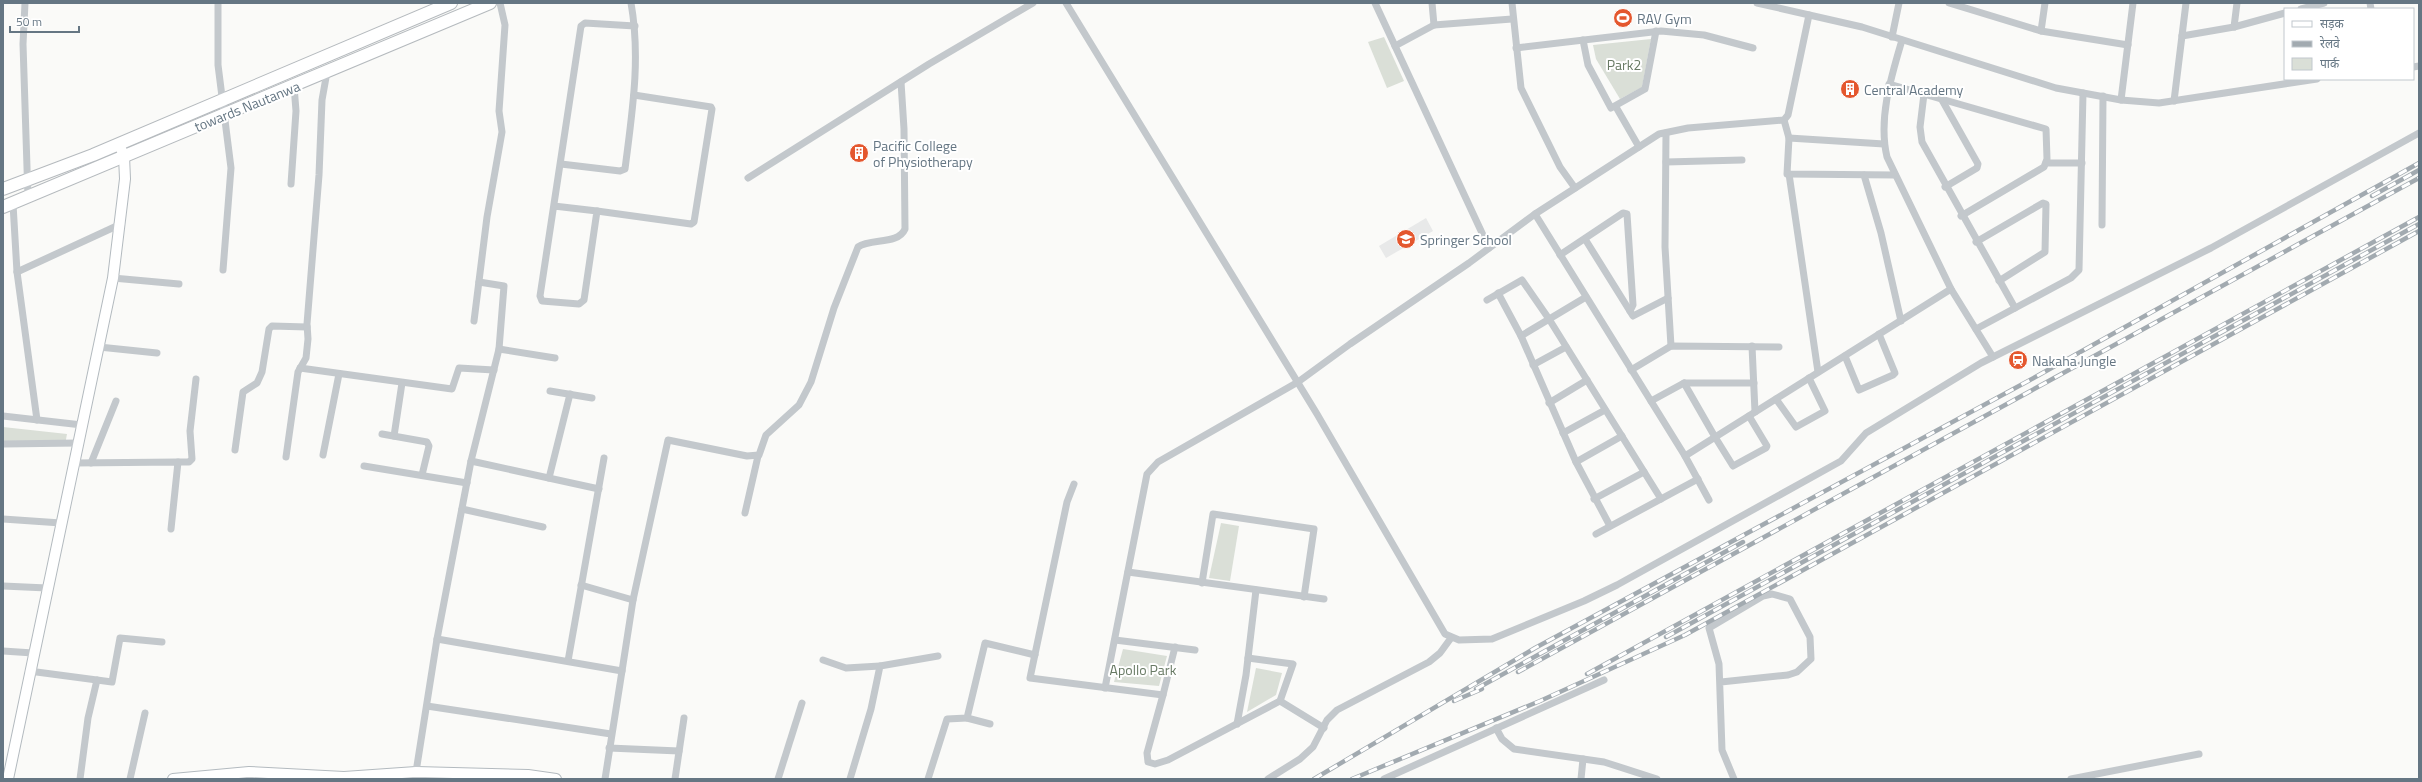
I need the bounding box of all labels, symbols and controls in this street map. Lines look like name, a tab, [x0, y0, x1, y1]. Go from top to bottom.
sports icon: RAV Gym	[1612, 7, 1634, 29]
scale bar	[10, 8, 79, 34]
place label: RAV Gym	[1637, 8, 1692, 29]
legend	[2284, 8, 2414, 80]
text: 50 m	[16, 12, 42, 31]
text: सड़क	[2320, 14, 2345, 33]
text: रेलवे	[2320, 34, 2340, 53]
park label: Park2	[1607, 54, 1641, 75]
text: पार्क	[2320, 54, 2340, 73]
street label: towards Nautanwa	[191, 75, 303, 137]
building icon: Central Academy	[1839, 78, 1861, 100]
place label: Central Academy	[1864, 79, 1964, 100]
place label: Pacific College of Physiotherapy	[873, 135, 973, 172]
building icon: Pacific College of Physiotherapy	[848, 142, 870, 164]
school or university icon: Springer School	[1395, 228, 1417, 250]
place label: Springer School	[1420, 229, 1512, 250]
station icon: Nakaha Jungle	[2007, 349, 2029, 371]
place label: Nakaha Jungle	[2032, 350, 2116, 371]
park label: Apollo Park	[1110, 659, 1177, 680]

